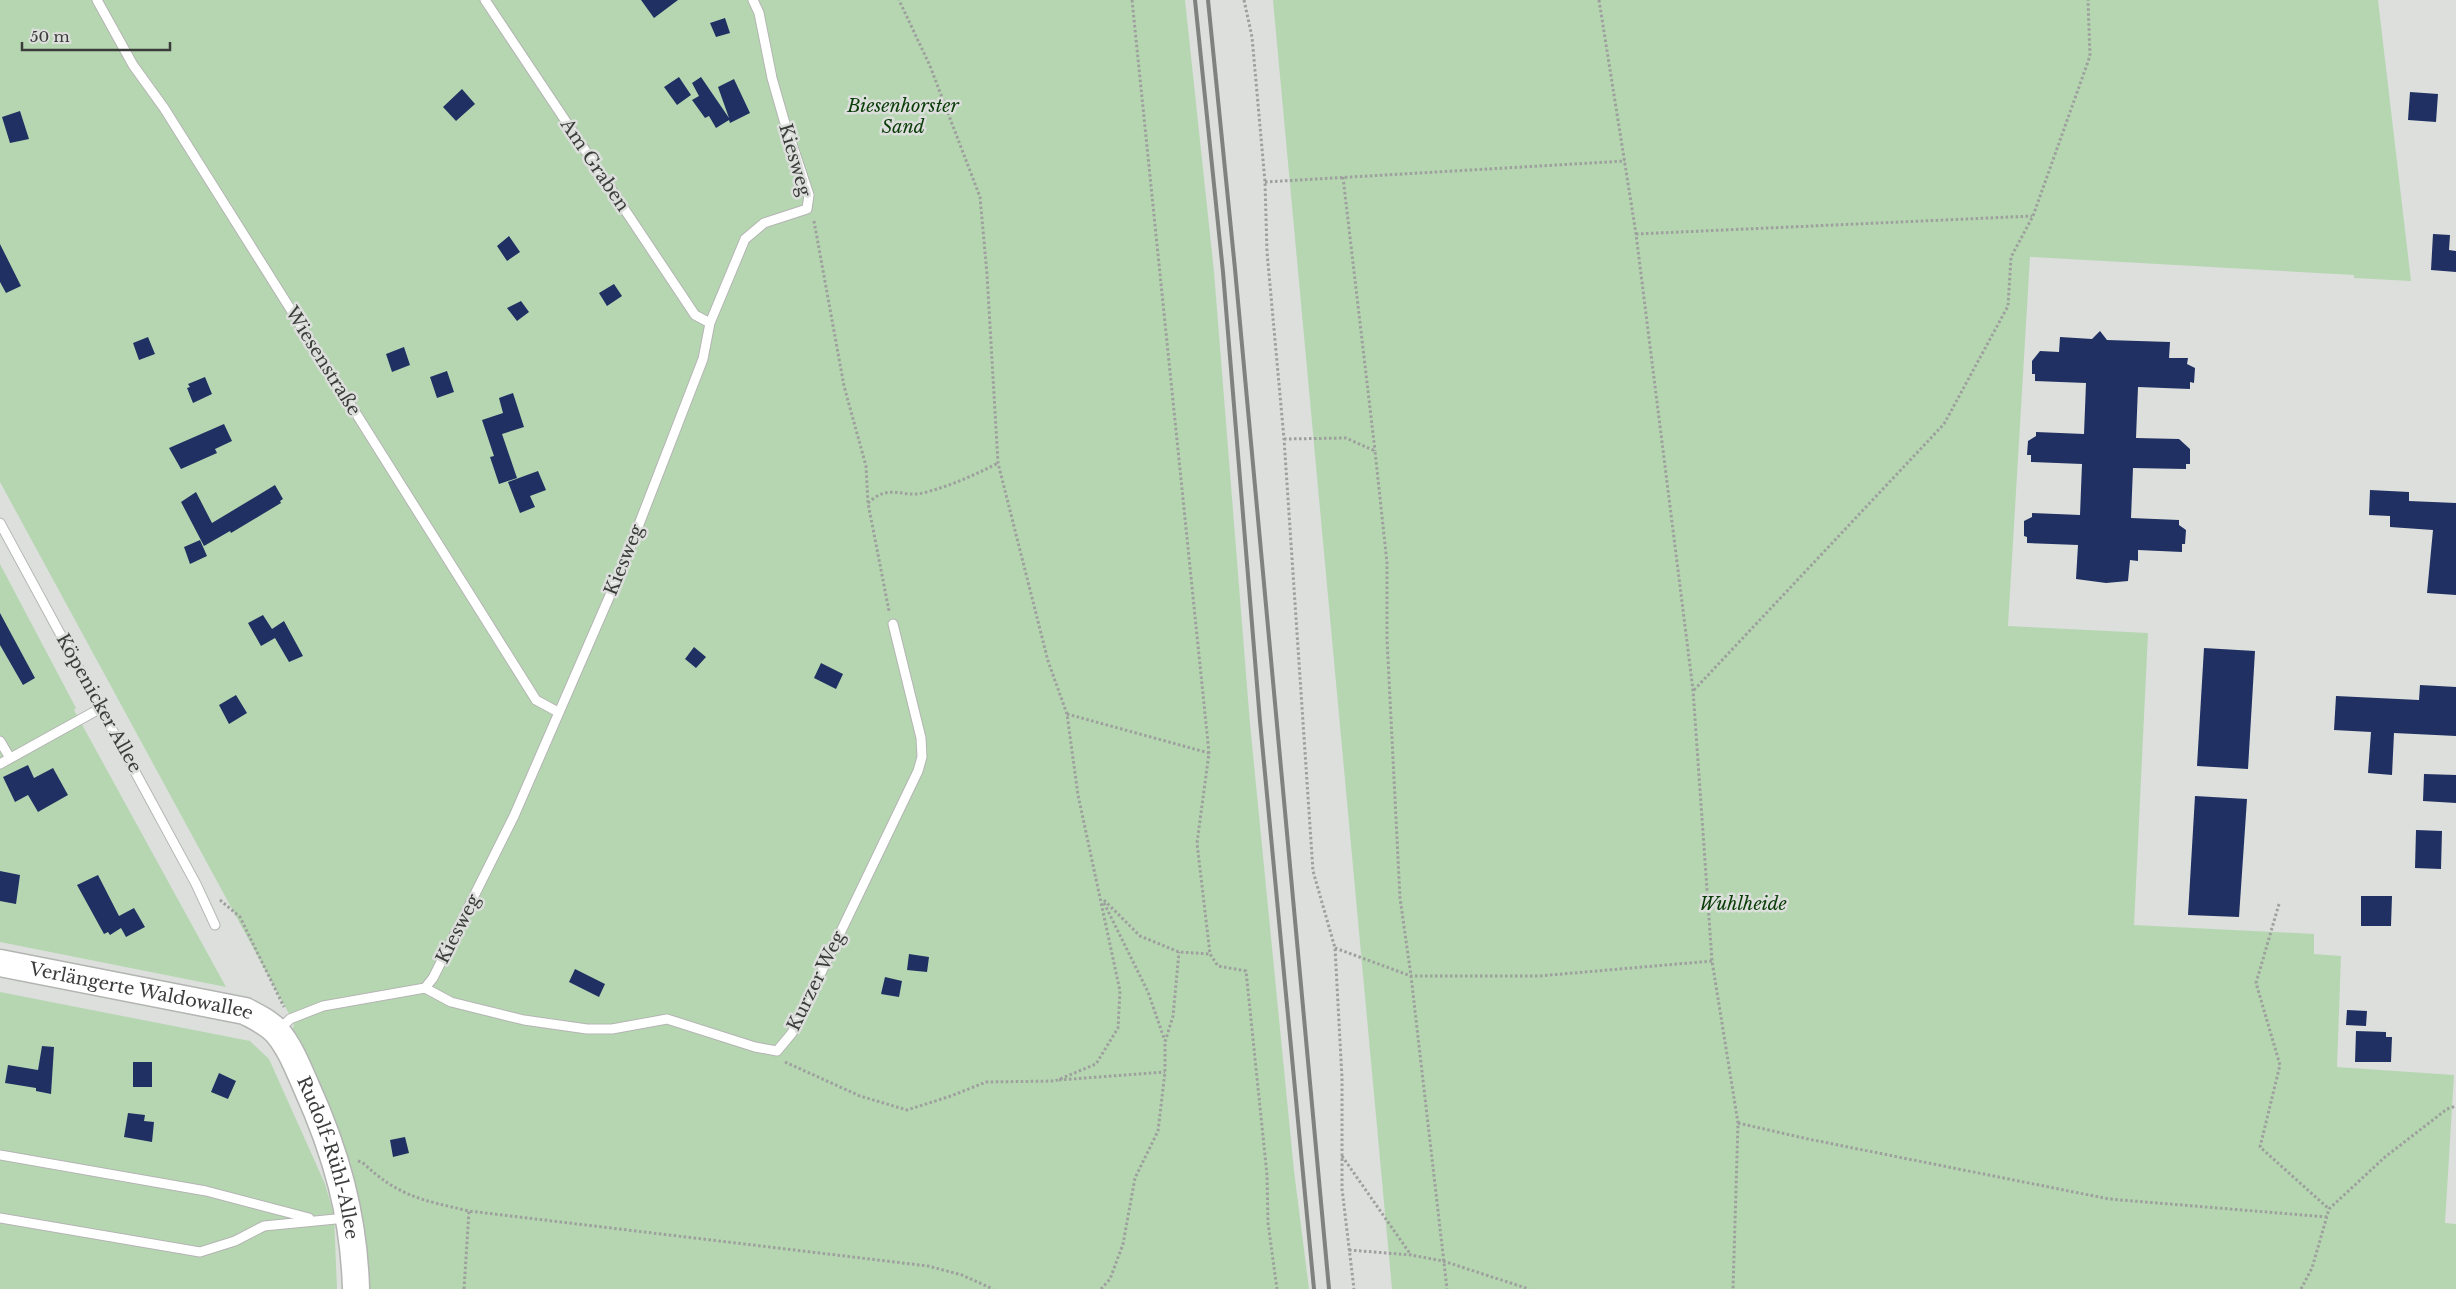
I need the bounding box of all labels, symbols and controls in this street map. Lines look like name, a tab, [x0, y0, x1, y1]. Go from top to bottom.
scale bar	[22, 20, 170, 52]
text: 50 m	[30, 27, 70, 46]
park label: Biesenhorster Sand	[846, 95, 959, 138]
street label: Am Graben	[555, 114, 634, 216]
street label: Kiesweg	[774, 121, 816, 199]
street label: Wiesenstraße	[280, 302, 365, 420]
street label: Kiesweg	[600, 521, 648, 599]
street label: Köpenicker Allee	[52, 630, 146, 776]
street label: Kiesweg	[431, 891, 485, 967]
park label: Wuhlheide	[1699, 893, 1787, 915]
street label: Kurzer Weg	[782, 927, 850, 1034]
street label: Verlängerte Waldowallee	[27, 958, 257, 1025]
street label: Rudolf-Rühl-Allee	[292, 1073, 363, 1241]

